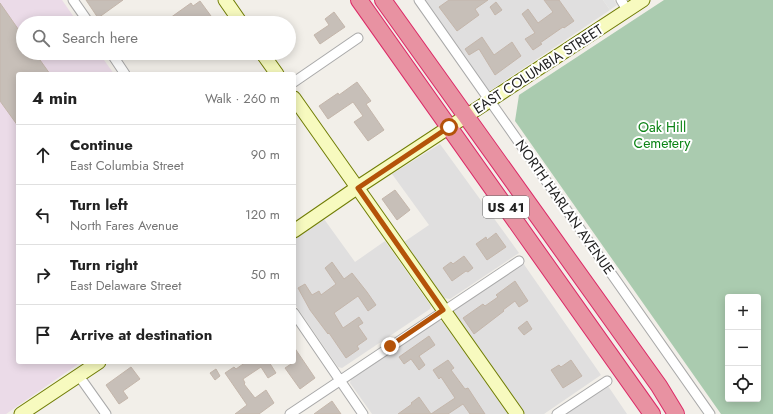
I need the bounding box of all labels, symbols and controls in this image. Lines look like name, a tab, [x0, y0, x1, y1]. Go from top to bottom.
search box	[16, 16, 296, 60]
street label: EAST COLUMBIA STREET	[469, 19, 607, 119]
icon: search	[30, 27, 52, 49]
text: Search here	[62, 27, 138, 49]
text: 4 min	[32, 86, 77, 110]
text: Walk · 260 m	[205, 89, 280, 108]
park label: Oak Hill Cemetery	[634, 117, 691, 153]
route start	[440, 118, 458, 136]
text: Continue	[70, 134, 133, 156]
street label: NORTH HARLAN AVENUE	[511, 135, 619, 279]
icon: ahead	[32, 144, 54, 166]
text: 90 m	[251, 145, 280, 164]
text: East Columbia Street	[70, 156, 184, 175]
text: Turn left	[70, 194, 128, 216]
road number: US 41	[483, 196, 529, 218]
icon: left	[32, 204, 54, 226]
text: 120 m	[245, 205, 280, 224]
text: North Fares Avenue	[70, 216, 178, 235]
text: Turn right	[70, 254, 138, 276]
icon: right	[32, 264, 54, 286]
text: 50 m	[251, 265, 280, 284]
text: East Delaware Street	[70, 276, 181, 295]
map controls	[725, 294, 761, 402]
button: +	[725, 294, 761, 330]
icon: arrive	[32, 324, 54, 346]
text: Arrive at destination	[70, 324, 212, 346]
button: −	[725, 330, 761, 366]
route end	[381, 337, 399, 355]
button: locate	[725, 366, 761, 402]

